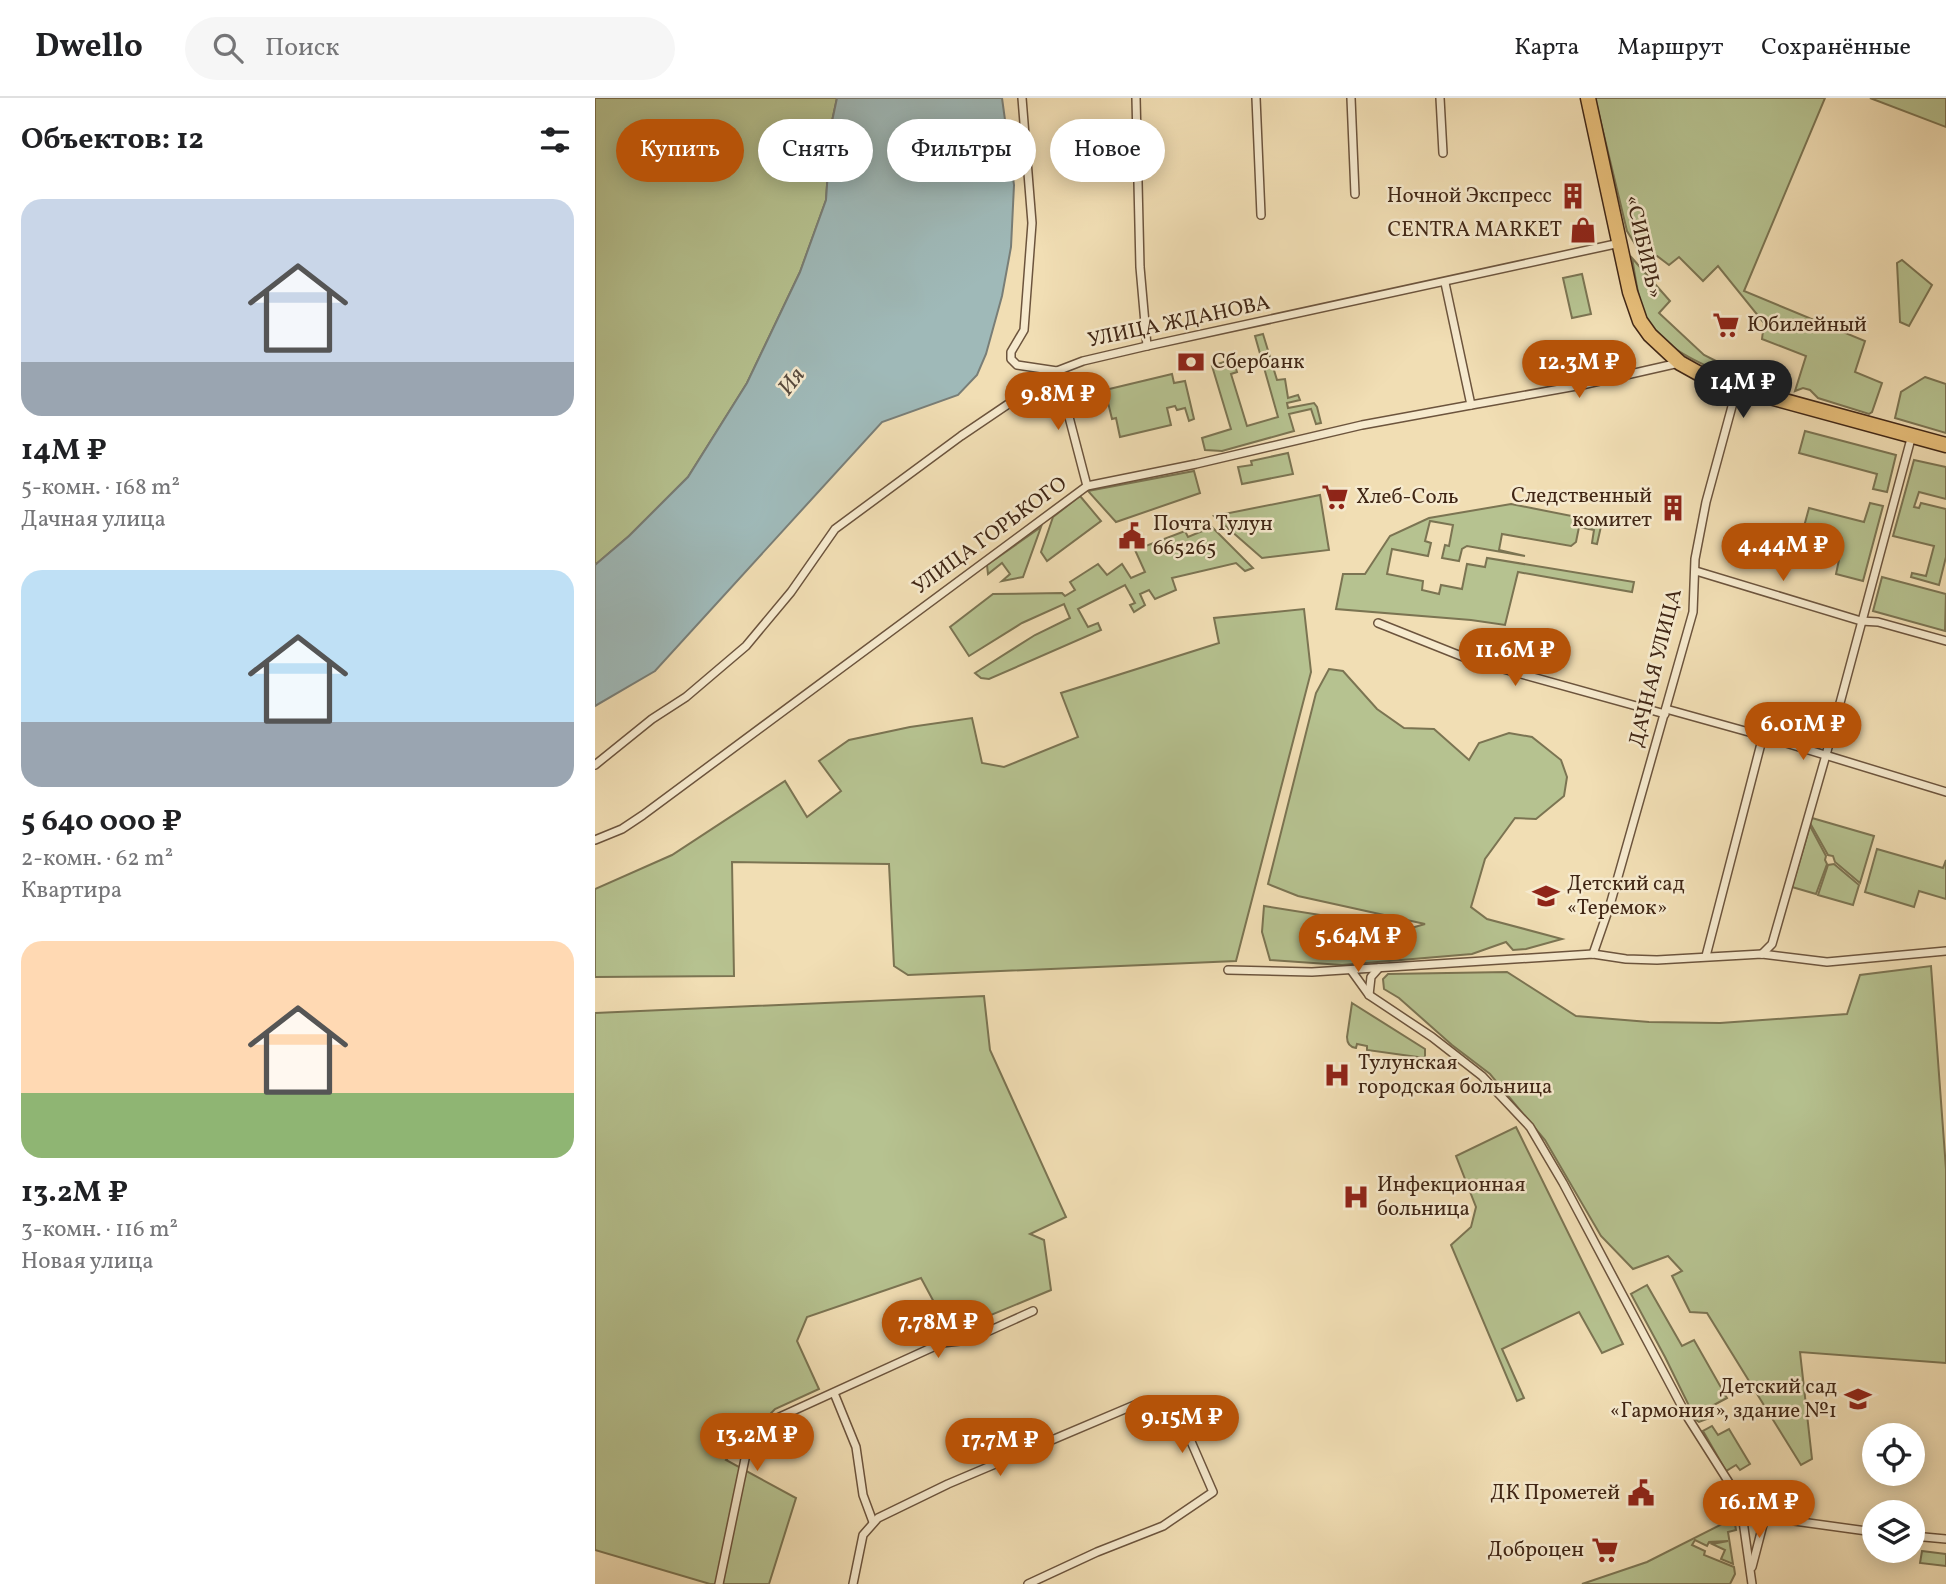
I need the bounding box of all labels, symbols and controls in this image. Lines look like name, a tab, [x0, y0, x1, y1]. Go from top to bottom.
search box	[185, 17, 675, 80]
text: Dwello	[35, 25, 143, 71]
icon: search	[209, 29, 247, 67]
text: Поиск	[265, 30, 339, 66]
text: Карта	[1514, 31, 1579, 65]
text: Маршрут	[1617, 31, 1723, 65]
text: Сохранённые	[1761, 31, 1911, 65]
text: Объектов: 12	[21, 119, 204, 161]
chip: Купить	[616, 119, 744, 182]
chip: Снять	[758, 119, 873, 182]
chip: Фильтры	[887, 119, 1036, 182]
chip: Новое	[1050, 119, 1165, 182]
icon: filters	[536, 121, 574, 159]
building icon: Ночной Экспресс	[1558, 181, 1588, 211]
place label: Ночной Экспресс	[1387, 182, 1552, 211]
street label: «СИБИРЬ»	[1617, 193, 1669, 301]
shop icon: CENTRA MARKET	[1568, 215, 1598, 245]
place label: CENTRA MARKET	[1388, 216, 1562, 245]
icon: home	[235, 245, 361, 371]
street label: УЛИЦА ЖДАНОВА	[1085, 288, 1273, 355]
supermarket icon: Юбилейный	[1711, 310, 1741, 340]
place label: Юбилейный	[1747, 311, 1867, 340]
pin: 12.3M ₽	[1514, 341, 1644, 400]
bank icon: Сбербанк	[1176, 347, 1206, 377]
text: 12.3M ₽	[1538, 347, 1620, 379]
place label: Сбербанк	[1212, 348, 1304, 377]
pin: 14M ₽	[1694, 360, 1792, 420]
water label: Ия	[771, 361, 813, 403]
text: 14M ₽	[1710, 367, 1776, 399]
pin: 9.8M ₽	[1001, 372, 1115, 432]
text: 9.8M ₽	[1021, 379, 1095, 411]
text: 14M ₽	[21, 430, 107, 472]
street label: УЛИЦА ГОРЬКОГО	[907, 470, 1073, 602]
text: 5-комн. · 168 m²	[21, 472, 180, 504]
supermarket icon: Хлеб-Соль	[1320, 482, 1350, 512]
place label: Следственный комитет	[1511, 482, 1652, 535]
place label: Хлеб-Соль	[1356, 483, 1459, 512]
building icon: Следственный комитет	[1658, 493, 1688, 523]
text: Дачная улица	[21, 504, 166, 536]
place label: Почта Тулун 665265	[1153, 510, 1273, 563]
public building icon: Почта Тулун 665265	[1117, 521, 1147, 551]
pin: 4.44M ₽	[1718, 524, 1848, 583]
text: 4.44M ₽	[1738, 530, 1828, 562]
street label: ДАЧНАЯ УЛИЦА	[1622, 586, 1690, 750]
icon: home	[235, 616, 361, 742]
pin: 11.6M ₽	[1450, 628, 1580, 688]
text: 11.6M ₽	[1475, 635, 1555, 667]
pin: 6.01M ₽	[1738, 702, 1868, 762]
text: 6.01M ₽	[1760, 709, 1846, 741]
text: 5 640 000 ₽	[21, 801, 182, 843]
text: 2-комн. · 62 m²	[21, 843, 173, 875]
place label: Детский сад «Теремок»	[1567, 870, 1685, 923]
text: Квартира	[21, 875, 122, 907]
school or university icon: Детский сад «Теремок»	[1531, 881, 1561, 911]
pin: 5.64M ₽	[1293, 914, 1423, 974]
text: 5.64M ₽	[1315, 921, 1401, 953]
icon: home	[235, 987, 361, 1113]
place label: Тулунская городская больница	[1358, 1049, 1552, 1102]
hospital icon: Тулунская городская больница	[1322, 1060, 1352, 1090]
place label: Инфекционная больница	[1377, 1171, 1525, 1224]
text: 13.2M ₽	[21, 1172, 128, 1214]
hospital icon: Инфекционная больница	[1341, 1182, 1371, 1212]
text: 3-комн. · 116 m²	[21, 1214, 178, 1246]
text: Новая улица	[21, 1246, 154, 1278]
pin: 7.78M ₽	[873, 1300, 1003, 1360]
text: 7.78M ₽	[898, 1307, 978, 1339]
place label: Детский сад «Гармония», здание №1	[1610, 1373, 1837, 1426]
school or university icon: Детский сад «Гармония», здание №1	[1843, 1384, 1873, 1414]
pin: 9.15M ₽	[1117, 1396, 1247, 1455]
text: 9.15M ₽	[1141, 1402, 1223, 1434]
pin: 13.2M ₽	[692, 1414, 822, 1473]
pin: 17.7M ₽	[935, 1418, 1065, 1478]
text: 13.2M ₽	[716, 1420, 798, 1452]
map controls	[1862, 1423, 1925, 1563]
button: locate	[1862, 1423, 1925, 1486]
text: 17.7M ₽	[961, 1425, 1039, 1457]
public building icon: ДК Прометей	[1626, 1478, 1656, 1508]
place label: ДК Прометей	[1490, 1479, 1620, 1508]
pin: 16.1M ₽	[1694, 1480, 1824, 1540]
text: 16.1M ₽	[1719, 1487, 1799, 1519]
button: layers	[1862, 1500, 1925, 1563]
supermarket icon: Доброцен	[1590, 1535, 1620, 1565]
place label: Доброцен	[1488, 1536, 1584, 1565]

